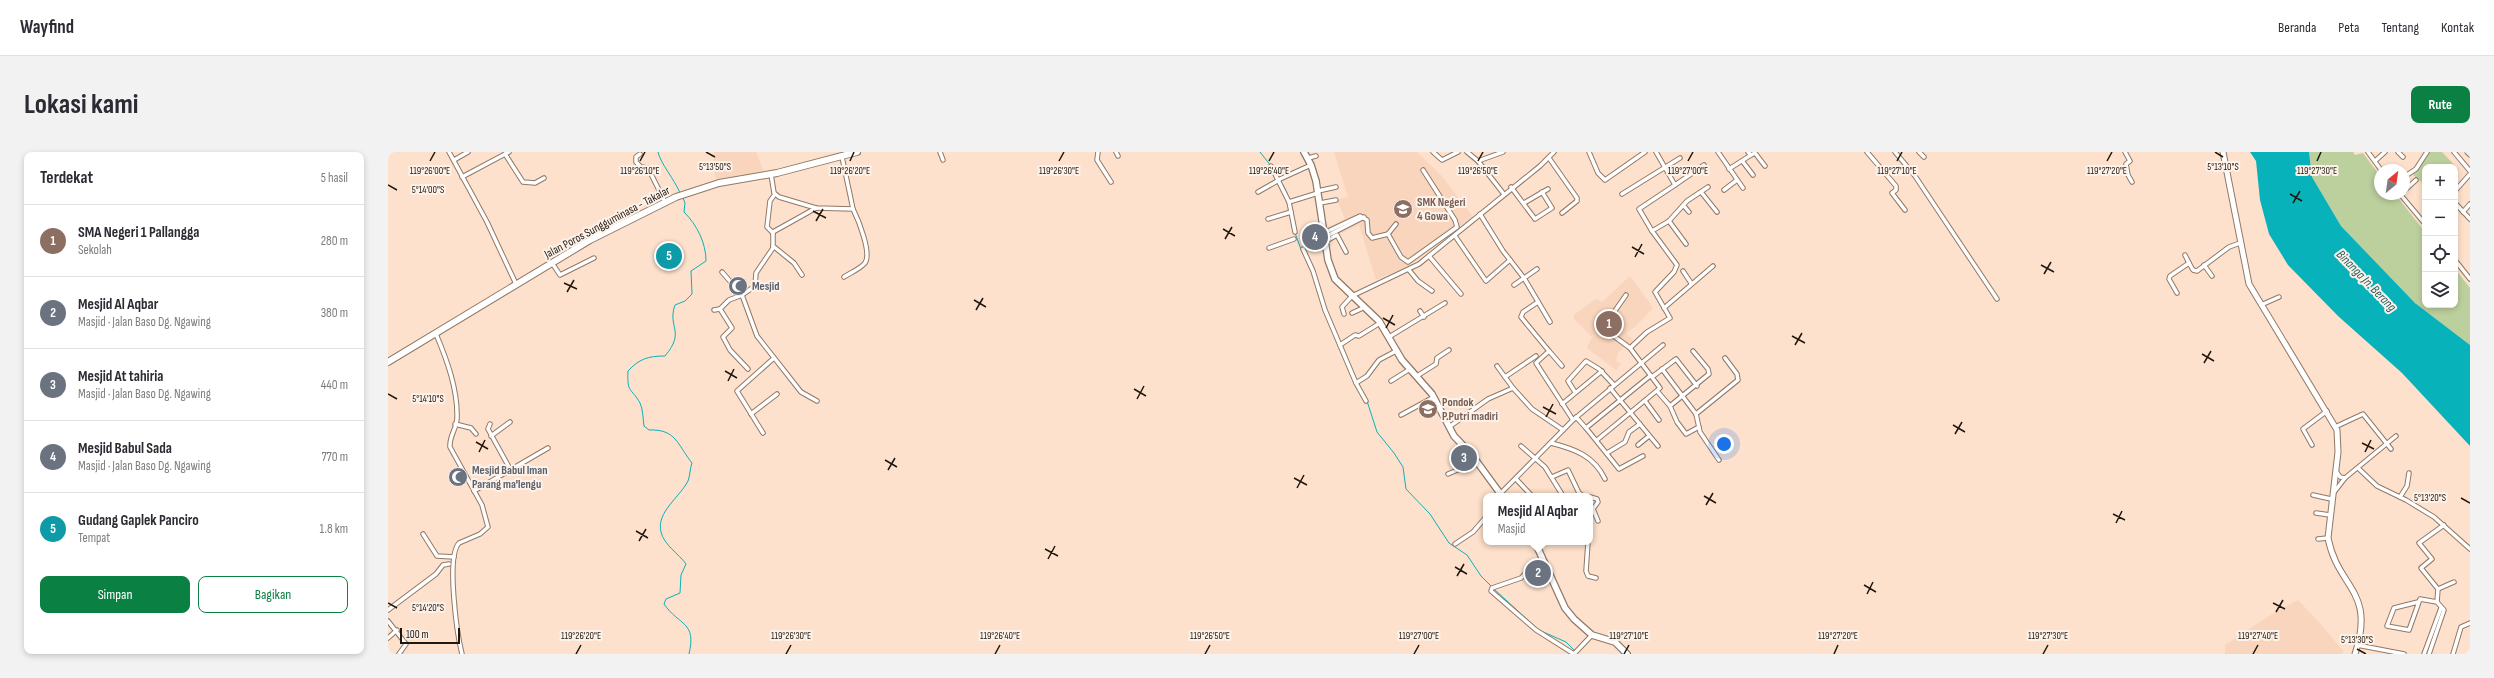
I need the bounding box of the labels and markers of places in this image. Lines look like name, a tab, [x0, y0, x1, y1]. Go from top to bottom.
place label: SMK Negeri 4 Gowa	[1417, 195, 1466, 224]
school or university icon: SMK Negeri 4 Gowa	[1392, 198, 1414, 220]
pin: 4	[1302, 222, 1328, 252]
pin: 5	[656, 241, 682, 271]
mosque icon: Mesjid	[727, 275, 749, 297]
place label: Mesjid	[752, 279, 779, 294]
pin: 1	[1596, 309, 1622, 339]
place label: Pondok P.Putri madiri	[1442, 395, 1498, 424]
school or university icon: Pondok P.Putri madiri	[1417, 398, 1439, 420]
pin: 3	[1451, 443, 1477, 473]
place label: Mesjid Babul Iman Parang ma'lengu	[472, 463, 548, 492]
mosque icon: Mesjid Babul Iman Parang ma'lengu	[447, 466, 469, 488]
pin: 2	[1525, 558, 1551, 588]

